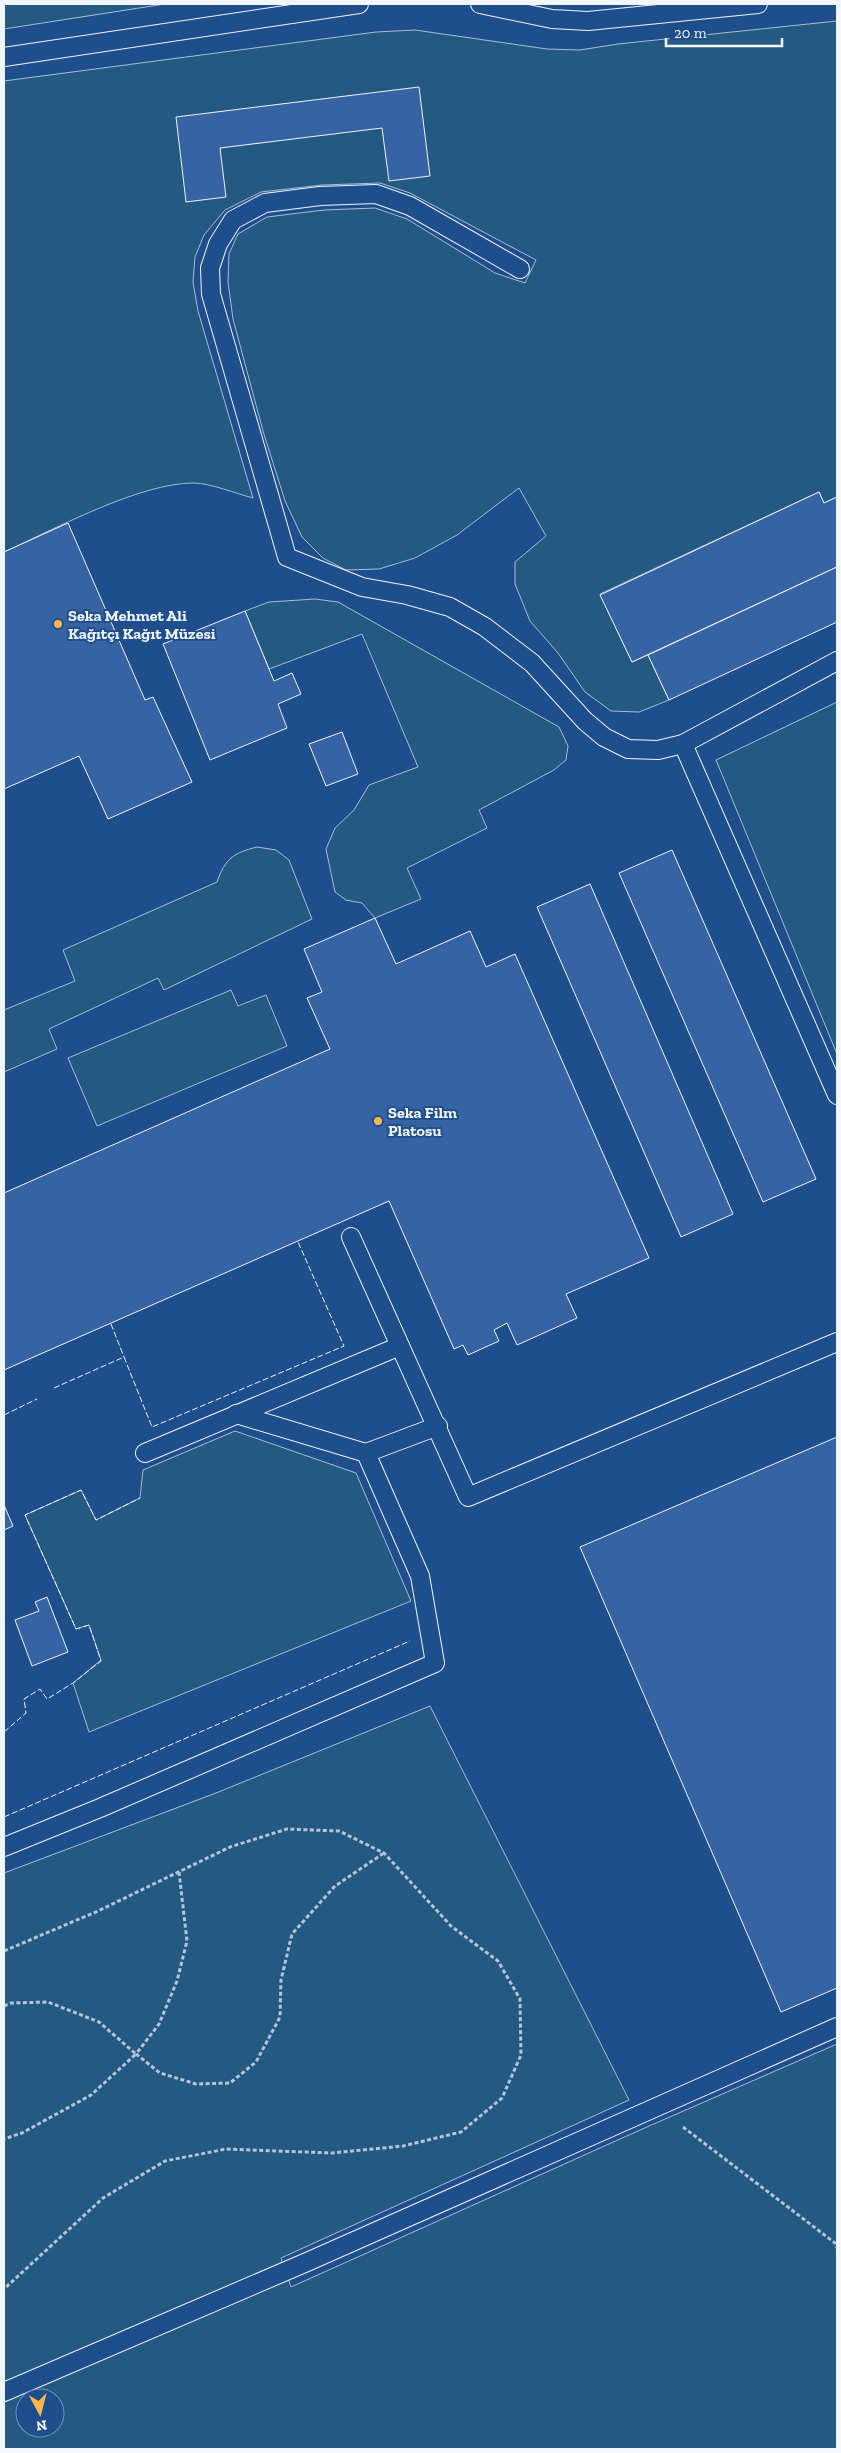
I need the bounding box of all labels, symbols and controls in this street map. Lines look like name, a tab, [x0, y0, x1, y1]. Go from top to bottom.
scale bar	[666, 15, 782, 47]
text: 20 m	[674, 24, 707, 42]
place label: Seka Mehmet Ali Kağıtçı Kağıt Müzesi	[68, 606, 216, 643]
marker: Seka Mehmet Ali Kağıtçı Kağıt Müzesi	[52, 618, 64, 630]
place label: Seka Film Platosu	[388, 1103, 457, 1140]
marker: Seka Film Platosu	[372, 1115, 384, 1127]
north arrow	[15, 2388, 65, 2438]
text: N	[35, 2416, 48, 2435]

